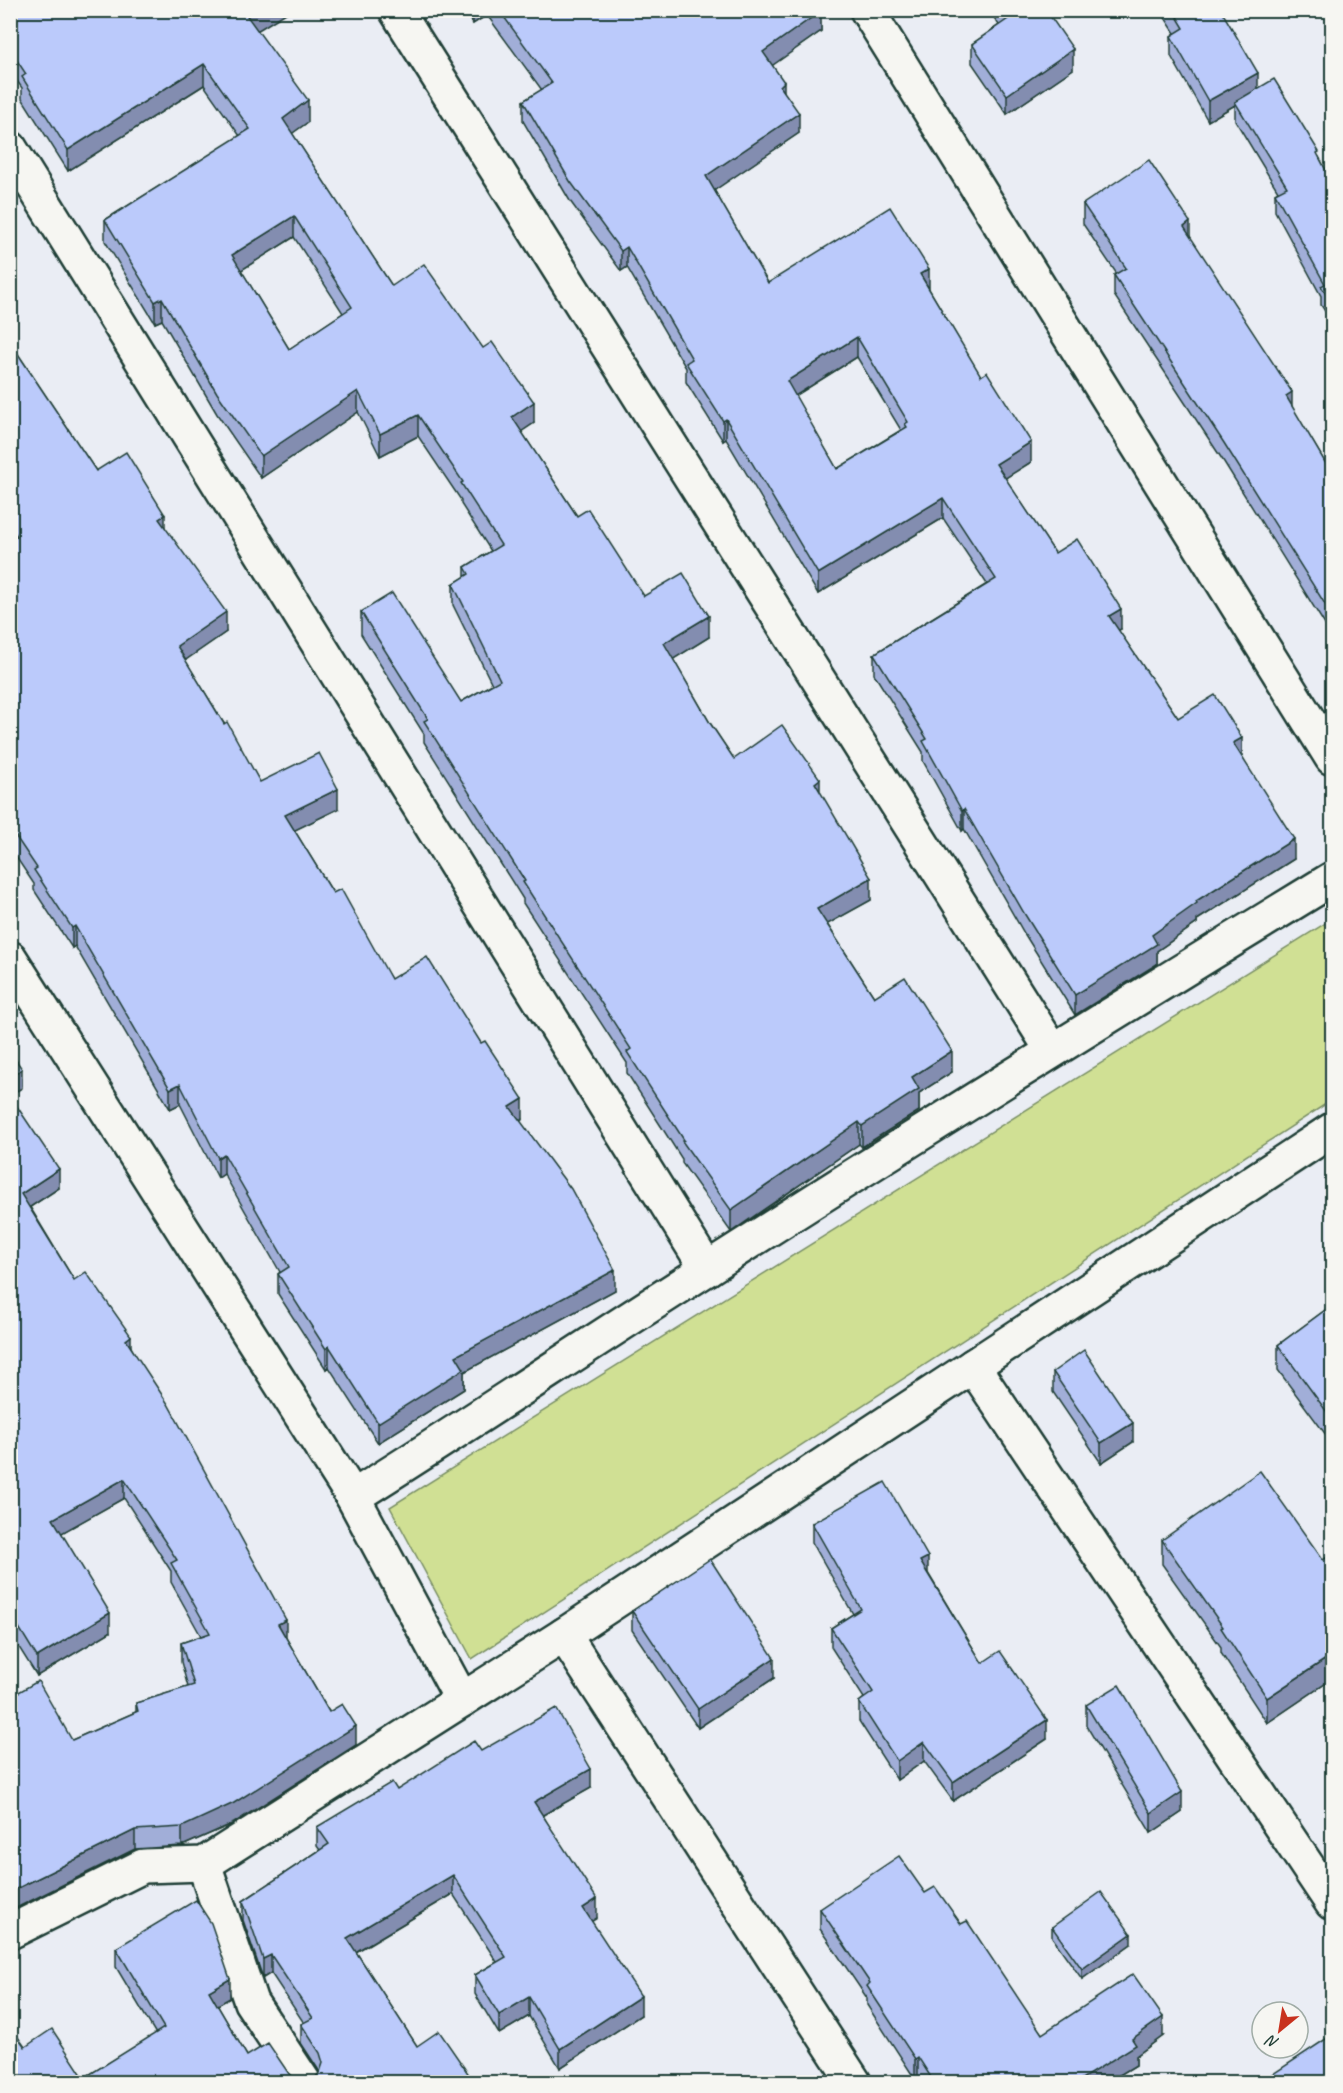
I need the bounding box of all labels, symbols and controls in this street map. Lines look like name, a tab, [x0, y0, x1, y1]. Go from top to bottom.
north arrow	[1250, 2000, 1310, 2060]
text: N	[1261, 2029, 1282, 2053]

